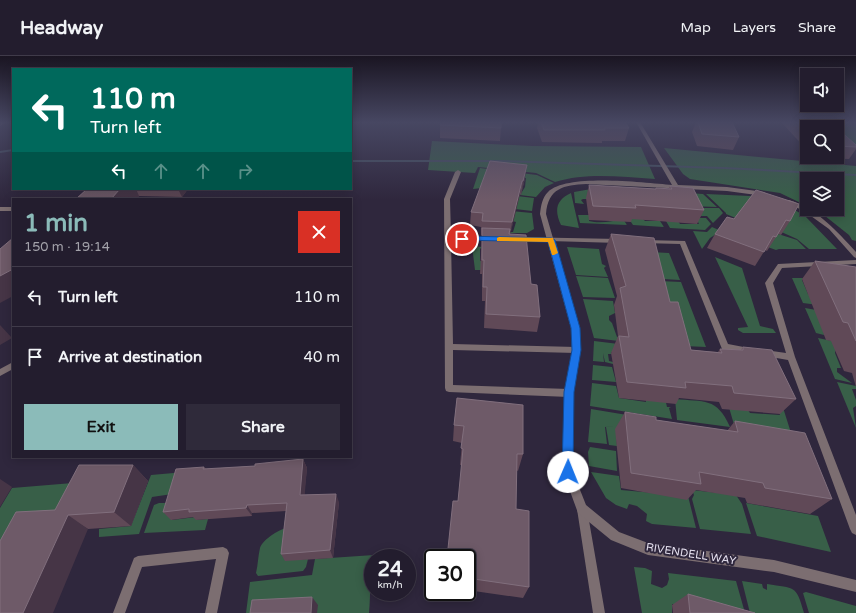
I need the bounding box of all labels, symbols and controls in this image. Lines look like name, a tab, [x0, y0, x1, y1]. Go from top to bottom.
text: Headway	[20, 17, 103, 39]
text: Map	[681, 19, 711, 36]
text: Layers	[733, 19, 776, 36]
text: Share	[798, 19, 836, 36]
map controls	[800, 68, 844, 216]
button: sound	[800, 68, 844, 112]
text: 110 m	[90, 82, 176, 116]
icon: left	[24, 84, 76, 136]
text: Turn left	[90, 116, 162, 138]
button: search	[800, 120, 844, 164]
icon: left	[108, 160, 130, 182]
icon: ahead	[150, 160, 172, 182]
icon: ahead	[192, 160, 214, 182]
icon: right	[234, 160, 256, 182]
button: layers	[800, 172, 844, 216]
text: 1 min	[24, 209, 88, 238]
button: close	[298, 211, 340, 253]
pin	[445, 222, 479, 256]
icon: arrive	[451, 228, 473, 250]
text: 150 m · 19:14	[24, 239, 110, 255]
icon: left	[24, 286, 46, 308]
text: Turn left	[58, 288, 118, 306]
text: 110 m	[294, 288, 340, 306]
icon: arrive	[24, 346, 46, 368]
text: Arrive at destination	[58, 348, 202, 366]
text: 40 m	[303, 348, 340, 366]
button: Exit	[24, 404, 178, 450]
button: Share	[186, 404, 340, 450]
position arrow	[547, 451, 589, 493]
street label: RIVENDELL WAY	[645, 540, 737, 568]
speed limit sign: 30	[424, 549, 476, 601]
text: 24	[377, 558, 403, 582]
text: km/h	[377, 579, 403, 591]

